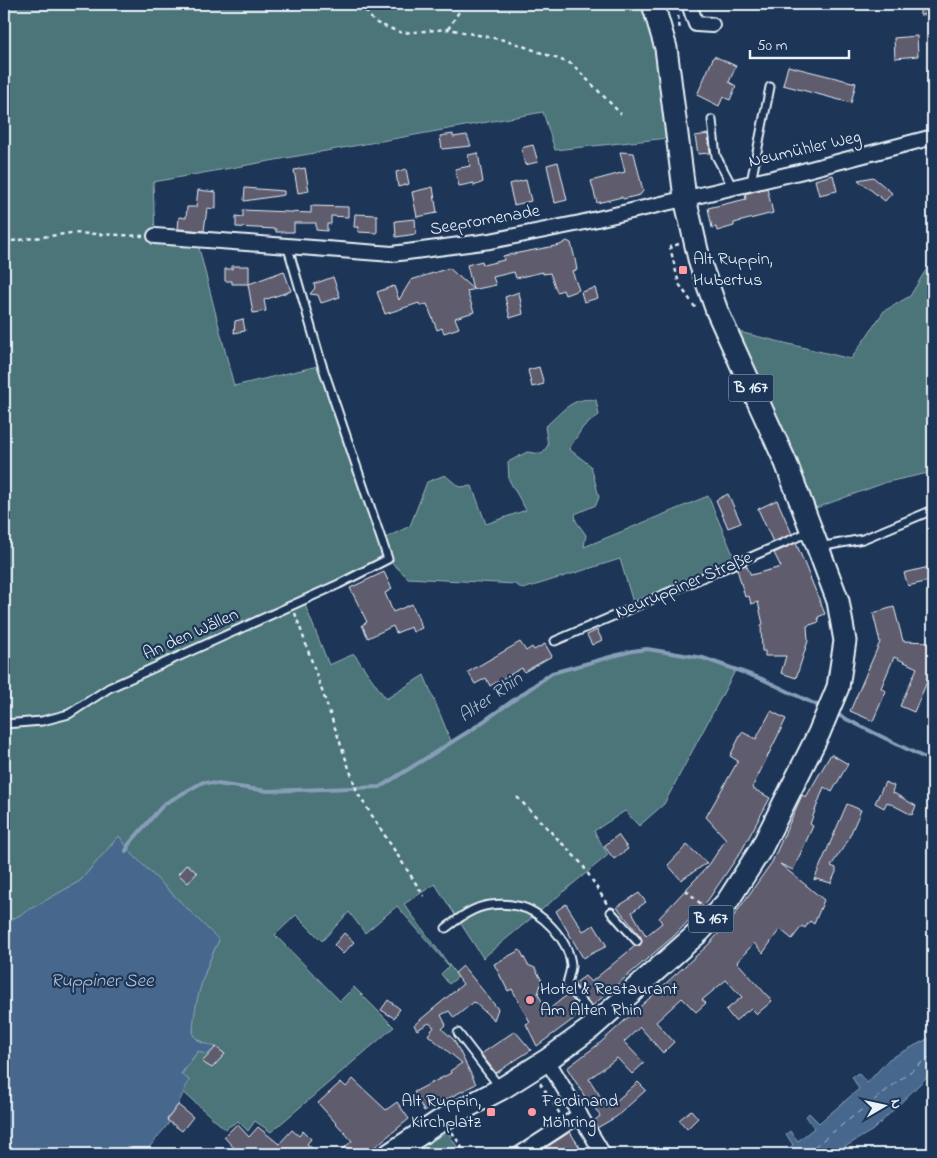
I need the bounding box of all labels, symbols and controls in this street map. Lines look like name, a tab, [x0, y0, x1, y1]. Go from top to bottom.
scale bar	[750, 28, 848, 60]
text: 50 m	[757, 35, 788, 57]
street label: Neumühler Weg	[746, 124, 864, 177]
street label: Seepromenade	[428, 198, 543, 243]
place label: Alt Ruppin, Hubertus	[693, 247, 773, 294]
marker: Alt Ruppin, Hubertus	[677, 264, 689, 276]
road number: B 167	[728, 374, 774, 402]
street label: Neuruppiner Straße	[611, 545, 757, 627]
street label: An den Wällen	[139, 602, 243, 668]
water label: Alter Rhin	[453, 666, 529, 730]
road number: B 167	[688, 906, 734, 932]
water label: Ruppiner See	[50, 968, 155, 995]
place label: Hotel & Restaurant Am Alten Rhin	[540, 977, 678, 1024]
marker: Hotel & Restaurant Am Alten Rhin	[524, 994, 536, 1006]
north arrow	[860, 1080, 910, 1130]
place label: Alt Ruppin, Kirchplatz	[401, 1089, 481, 1136]
place label: Ferdinand Möhring	[541, 1089, 618, 1137]
text: N	[884, 1098, 906, 1111]
marker: Alt Ruppin, Kirchplatz	[485, 1106, 497, 1118]
marker: Ferdinand Möhring	[526, 1106, 538, 1118]

